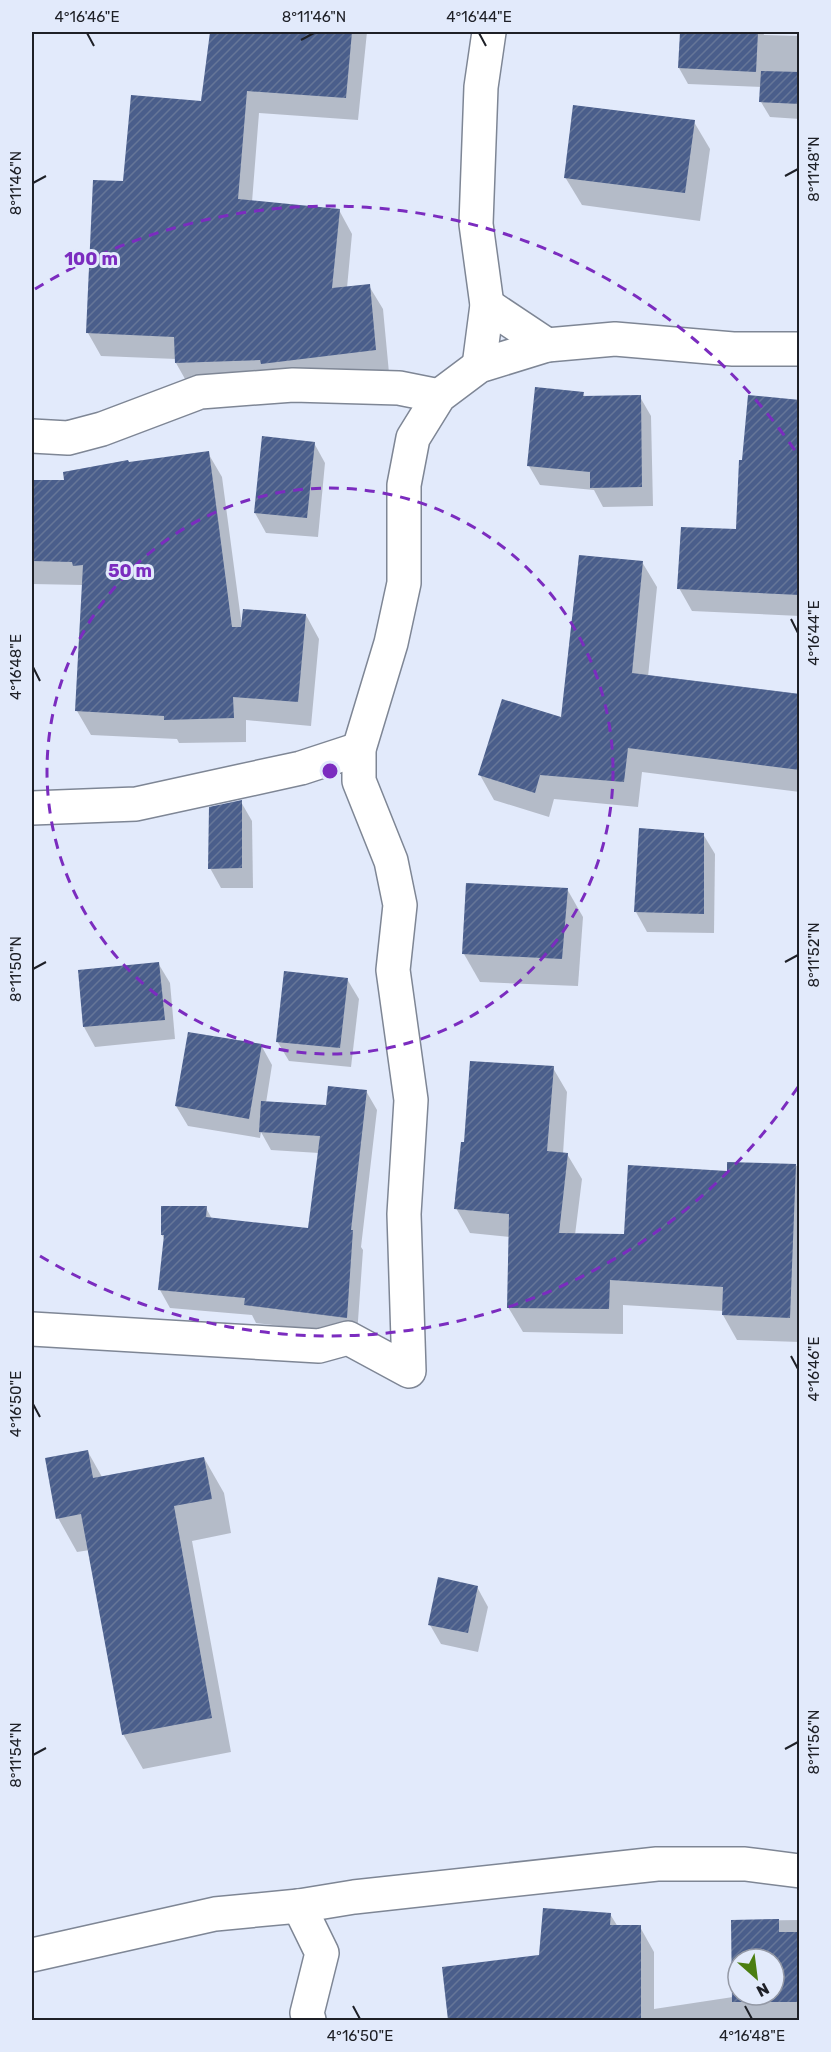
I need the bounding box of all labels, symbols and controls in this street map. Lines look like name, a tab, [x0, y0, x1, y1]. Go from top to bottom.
text: 4°16'46"E	[54, 8, 120, 26]
text: 8°11'46"N	[282, 8, 346, 26]
text: 4°16'44"E	[446, 8, 512, 26]
text: 8°11'48"N	[805, 136, 823, 202]
text: 8°11'46"N	[7, 151, 25, 215]
text: 100 m	[64, 248, 118, 270]
text: 50 m	[108, 560, 152, 582]
text: 4°16'44"E	[805, 600, 823, 666]
text: 4°16'48"E	[7, 634, 25, 700]
centre of rings	[320, 761, 340, 781]
text: 8°11'52"N	[805, 922, 823, 988]
text: 8°11'50"N	[7, 936, 25, 1002]
text: 4°16'46"E	[805, 1336, 823, 1402]
text: 4°16'50"E	[7, 1371, 25, 1437]
text: 8°11'56"N	[805, 1710, 823, 1774]
text: 8°11'54"N	[7, 1722, 25, 1788]
north arrow	[726, 1947, 786, 2007]
text: N	[753, 1979, 772, 2001]
text: 4°16'50"E	[327, 2027, 393, 2045]
text: 4°16'48"E	[719, 2027, 785, 2045]

